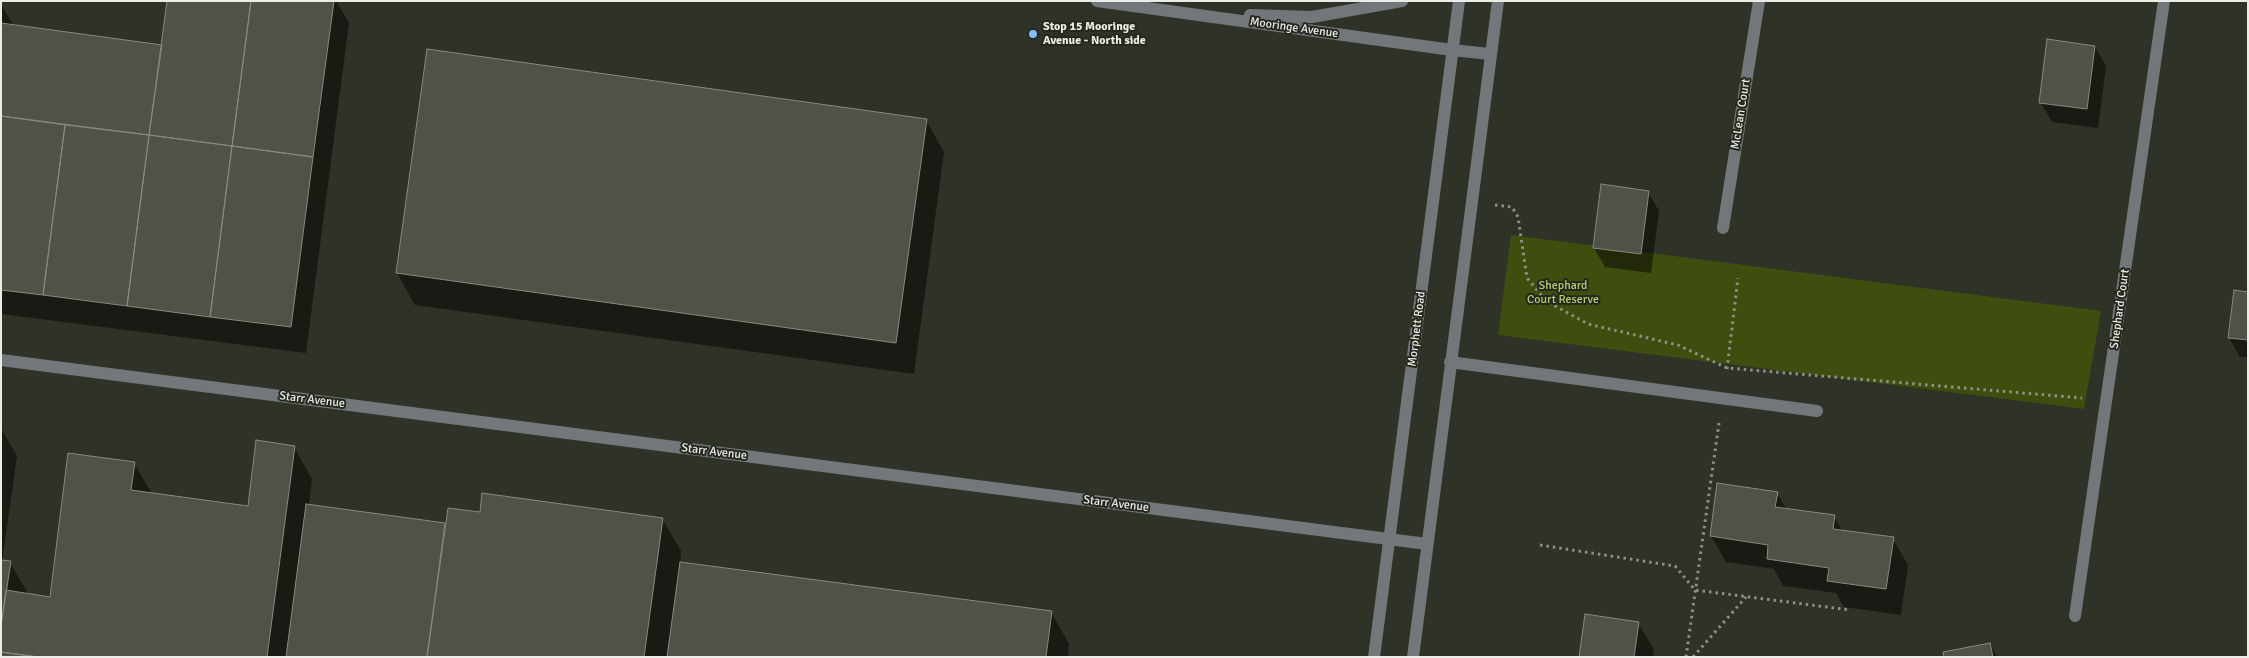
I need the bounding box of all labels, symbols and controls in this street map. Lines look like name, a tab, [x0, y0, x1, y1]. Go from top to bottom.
street label: Mooringe Avenue	[1249, 15, 1339, 41]
place label: Stop 15 Mooringe Avenue - North side	[1043, 20, 1146, 48]
marker: Stop 15 Mooringe Avenue - North side	[1027, 28, 1039, 40]
street label: McLean Court	[1728, 78, 1754, 150]
street label: Shephard Court	[2107, 268, 2133, 350]
park label: Shephard Court Reserve	[1527, 279, 1599, 307]
street label: Morphett Road	[1405, 290, 1429, 368]
street label: Starr Avenue	[278, 389, 346, 411]
street label: Starr Avenue	[680, 441, 748, 463]
street label: Starr Avenue	[1082, 493, 1150, 515]

